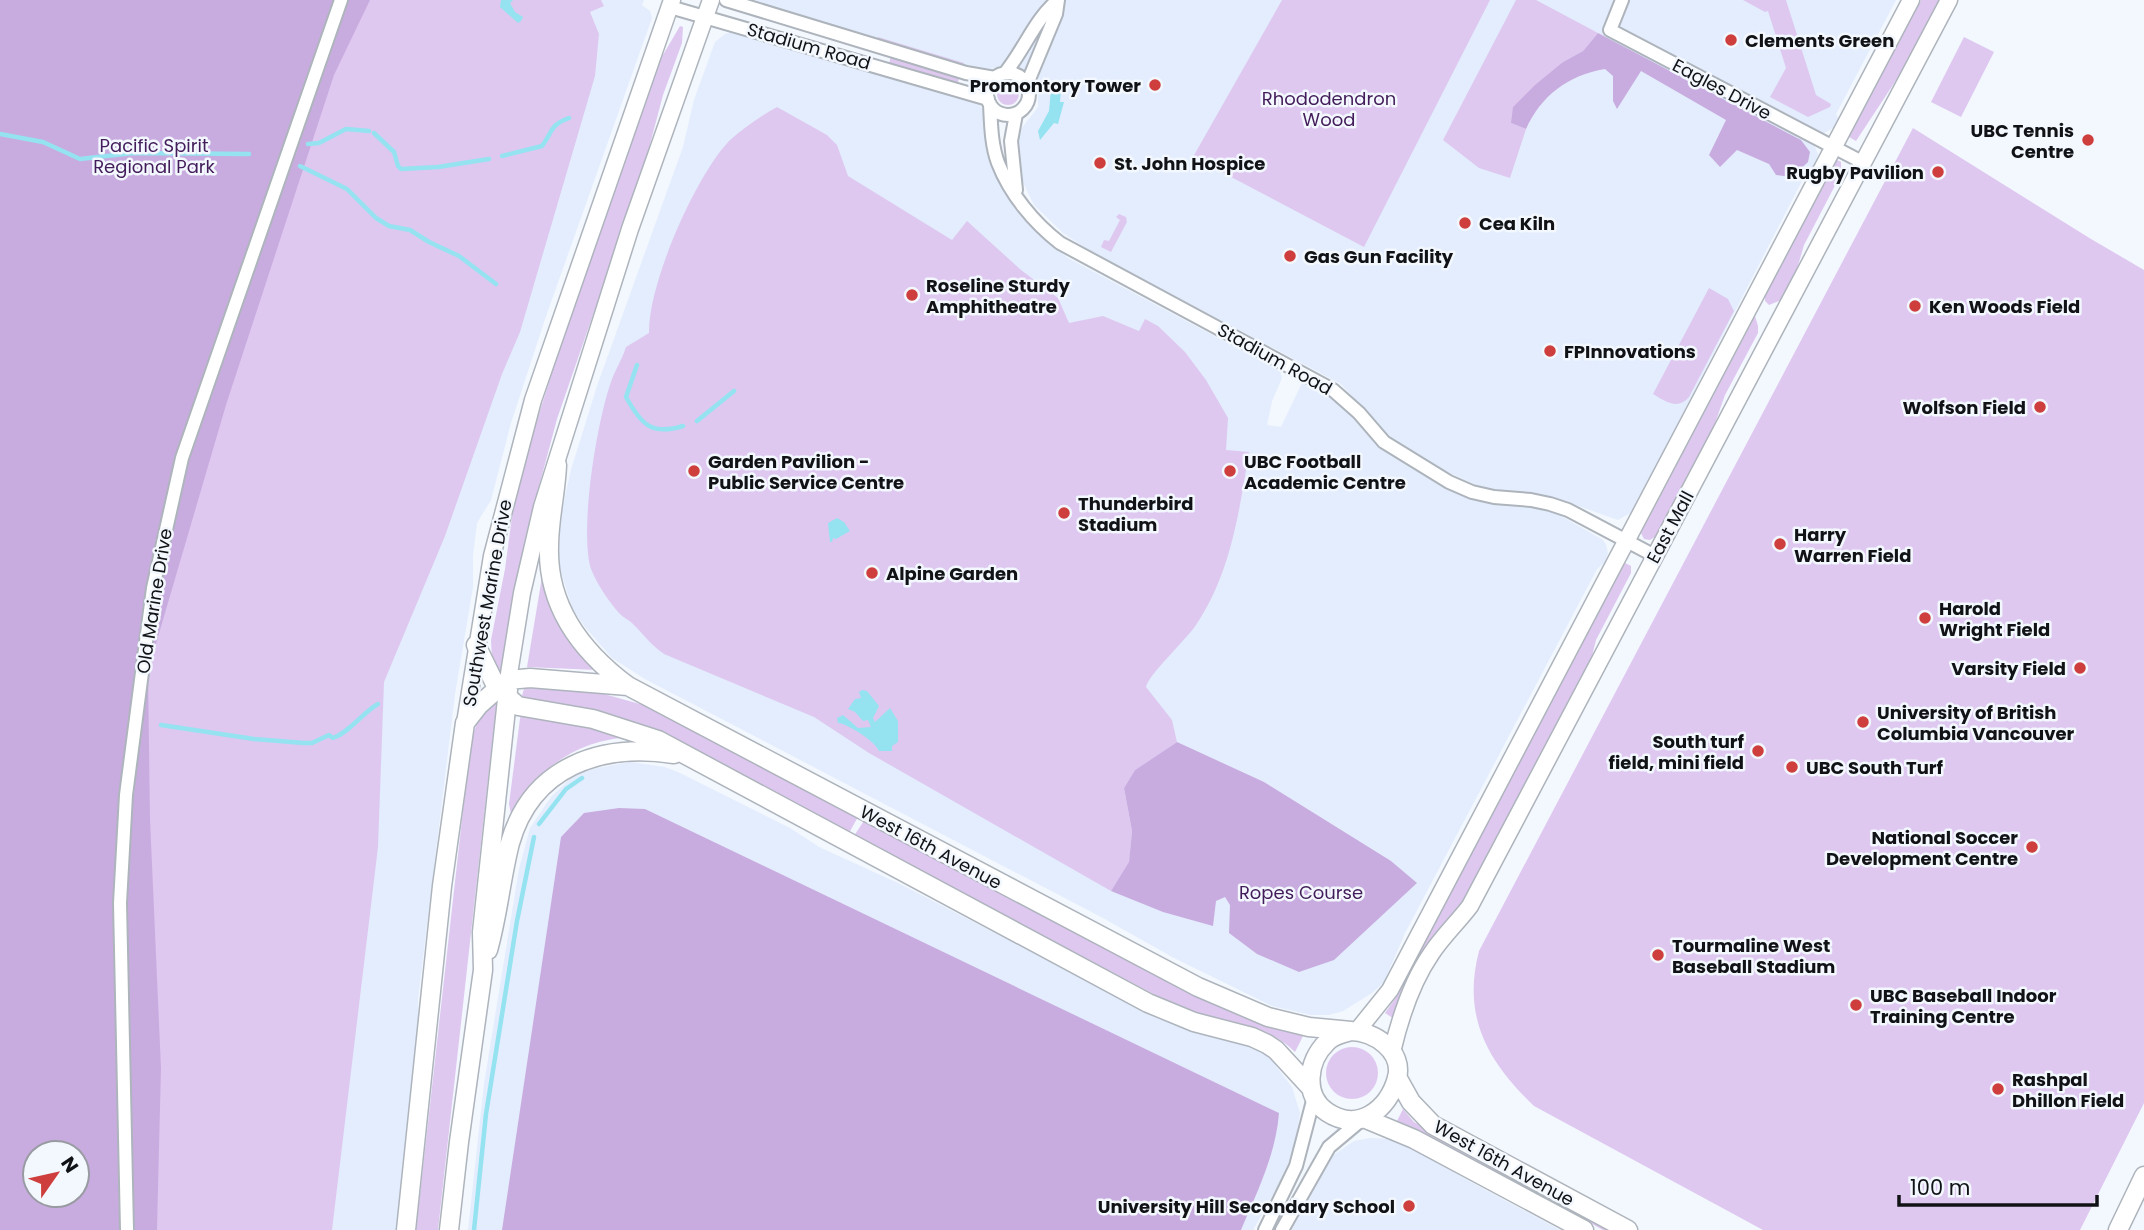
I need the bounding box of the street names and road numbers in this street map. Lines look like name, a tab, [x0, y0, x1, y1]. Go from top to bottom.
street label: Stadium Road	[744, 16, 874, 76]
street label: Eagles Drive	[1668, 52, 1776, 126]
street label: Stadium Road	[1213, 317, 1337, 401]
street label: East Mall	[1640, 486, 1700, 568]
street label: Southwest Marine Drive	[456, 498, 518, 708]
street label: Old Marine Drive	[130, 526, 178, 676]
street label: West 16th Avenue	[856, 799, 1006, 895]
street label: West 16th Avenue	[1429, 1114, 1579, 1212]

